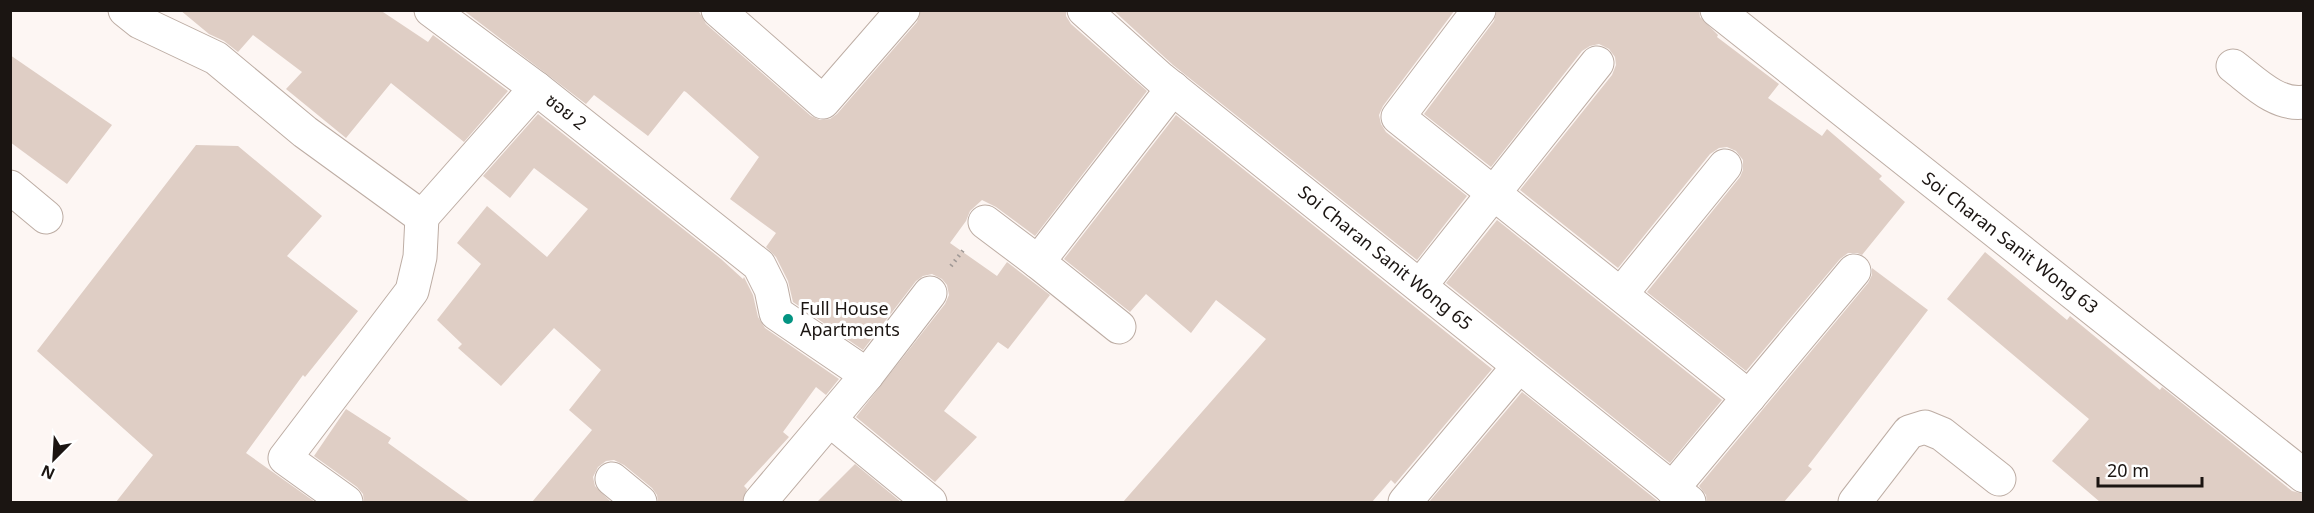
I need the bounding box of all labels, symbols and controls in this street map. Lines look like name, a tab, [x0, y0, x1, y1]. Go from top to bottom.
street label: ซอย 2	[539, 88, 592, 137]
street label: Soi Charan Sanit Wong 63	[1916, 166, 2104, 321]
street label: Soi Charan Sanit Wong 65	[1292, 180, 1478, 337]
place label: Full House Apartments	[800, 296, 900, 344]
marker: Full House Apartments	[781, 312, 795, 326]
north arrow	[24, 429, 84, 489]
scale bar	[2098, 450, 2202, 488]
text: N	[37, 458, 59, 485]
text: 20 m	[2107, 458, 2149, 485]

